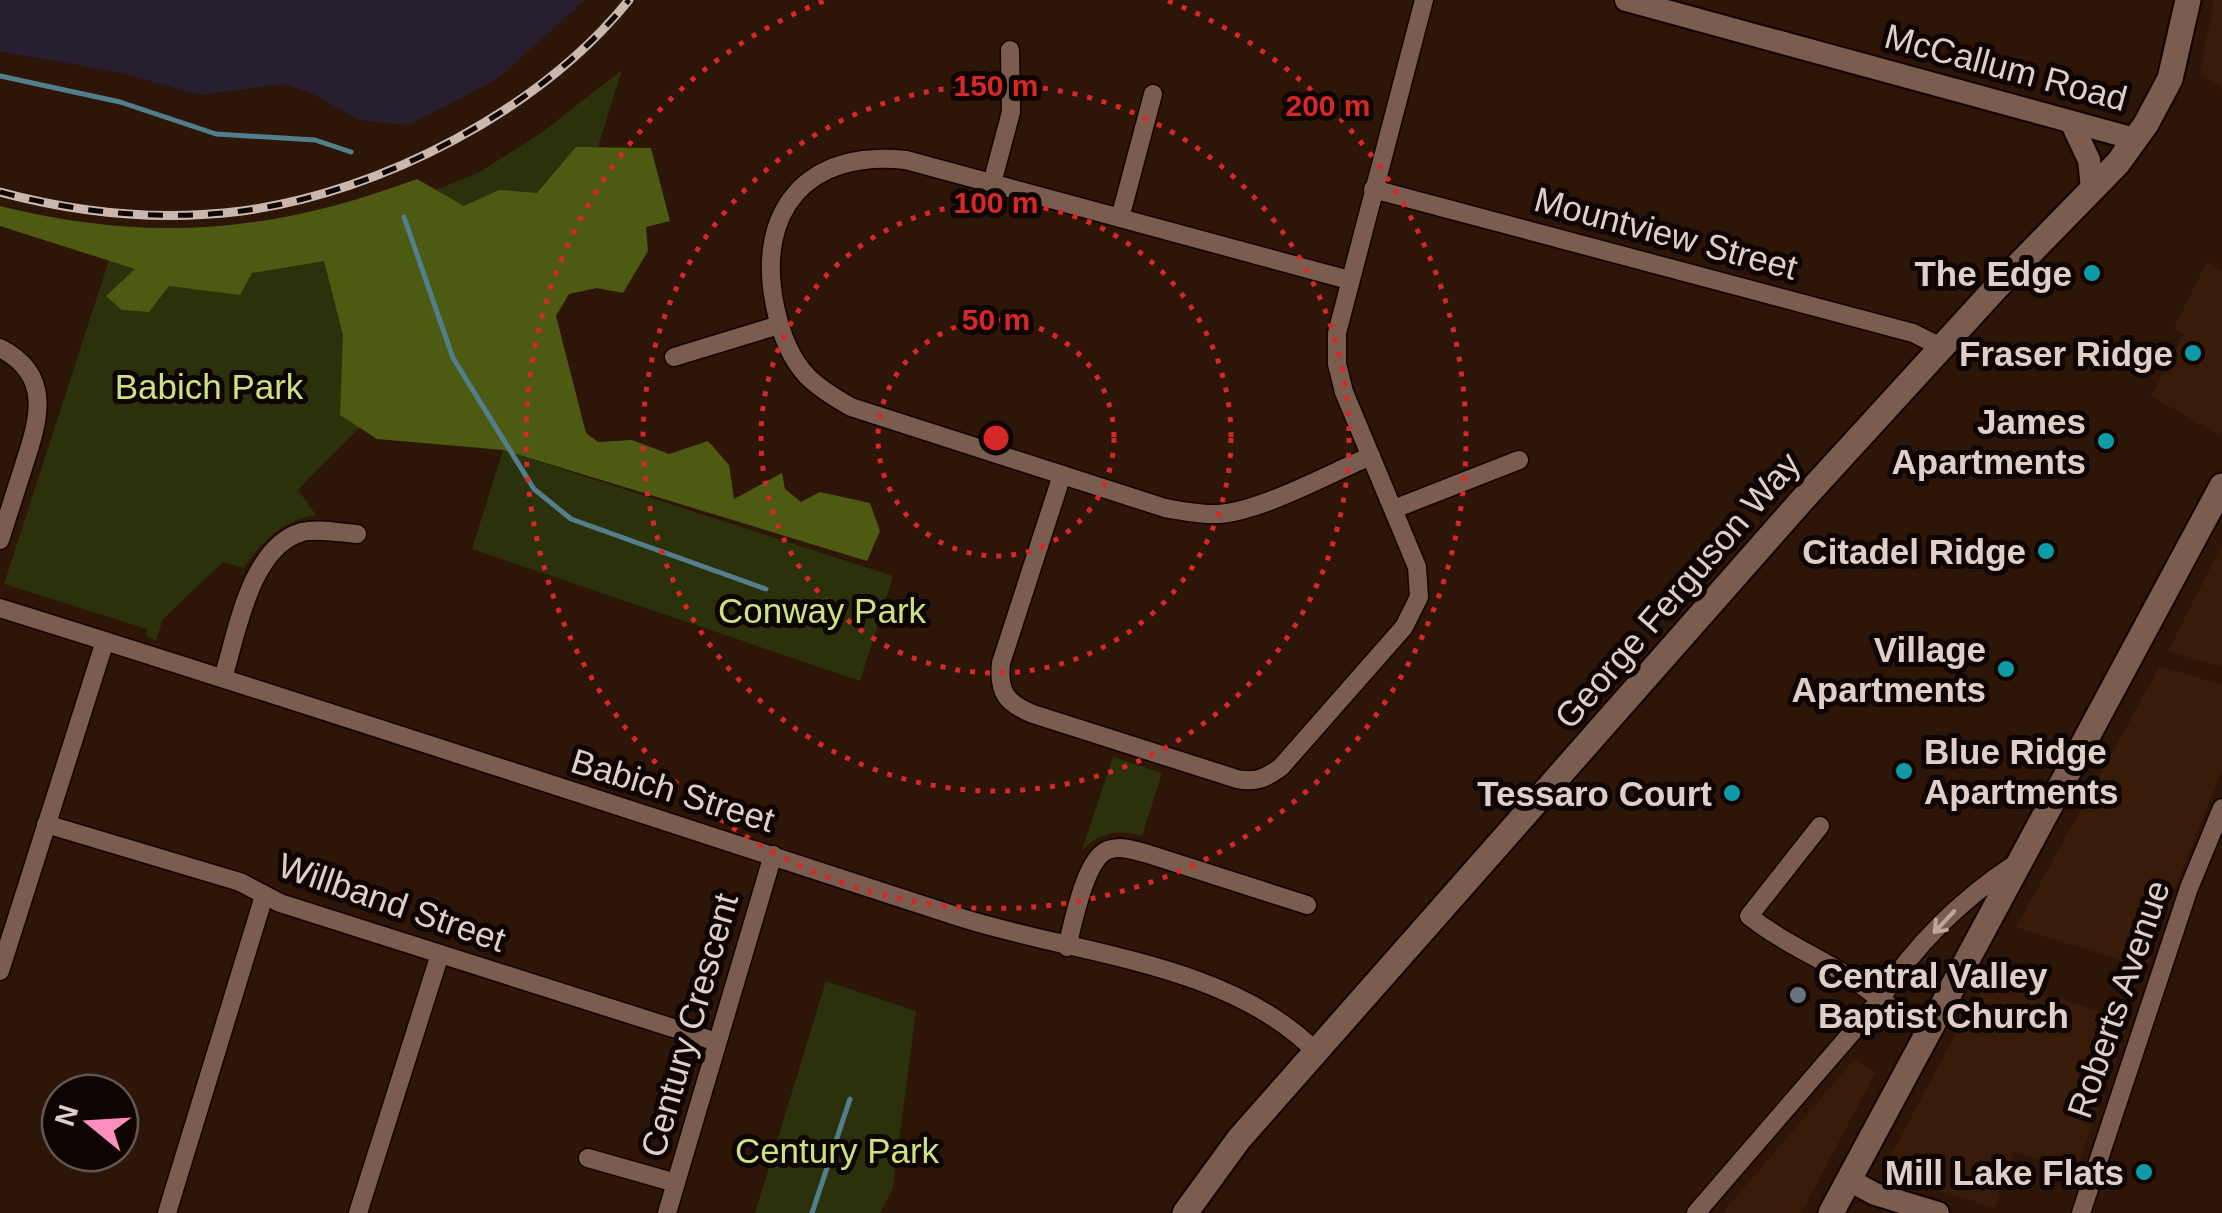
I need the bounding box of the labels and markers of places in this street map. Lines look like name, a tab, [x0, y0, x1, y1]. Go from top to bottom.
place label: The Edge	[1914, 254, 2072, 293]
marker: The Edge	[2081, 262, 2103, 284]
place label: Fraser Ridge	[1959, 334, 2173, 373]
marker: Fraser Ridge	[2182, 342, 2204, 364]
place label: James Apartments	[1892, 402, 2086, 481]
centre of rings	[978, 420, 1014, 456]
marker: James Apartments	[2095, 430, 2117, 452]
place label: Citadel Ridge	[1802, 532, 2026, 571]
marker: Citadel Ridge	[2035, 540, 2057, 562]
place label: Village Apartments	[1792, 630, 1986, 709]
marker: Village Apartments	[1995, 658, 2017, 680]
place label: Blue Ridge Apartments	[1924, 732, 2118, 811]
marker: Blue Ridge Apartments	[1893, 760, 1915, 782]
place label: Tessaro Court	[1477, 774, 1712, 813]
marker: Tessaro Court	[1721, 782, 1743, 804]
place label: Central Valley Baptist Church	[1818, 956, 2069, 1035]
marker: Central Valley Baptist Church	[1787, 984, 1809, 1006]
place label: Mill Lake Flats	[1885, 1153, 2124, 1192]
marker: Mill Lake Flats	[2133, 1161, 2155, 1183]

